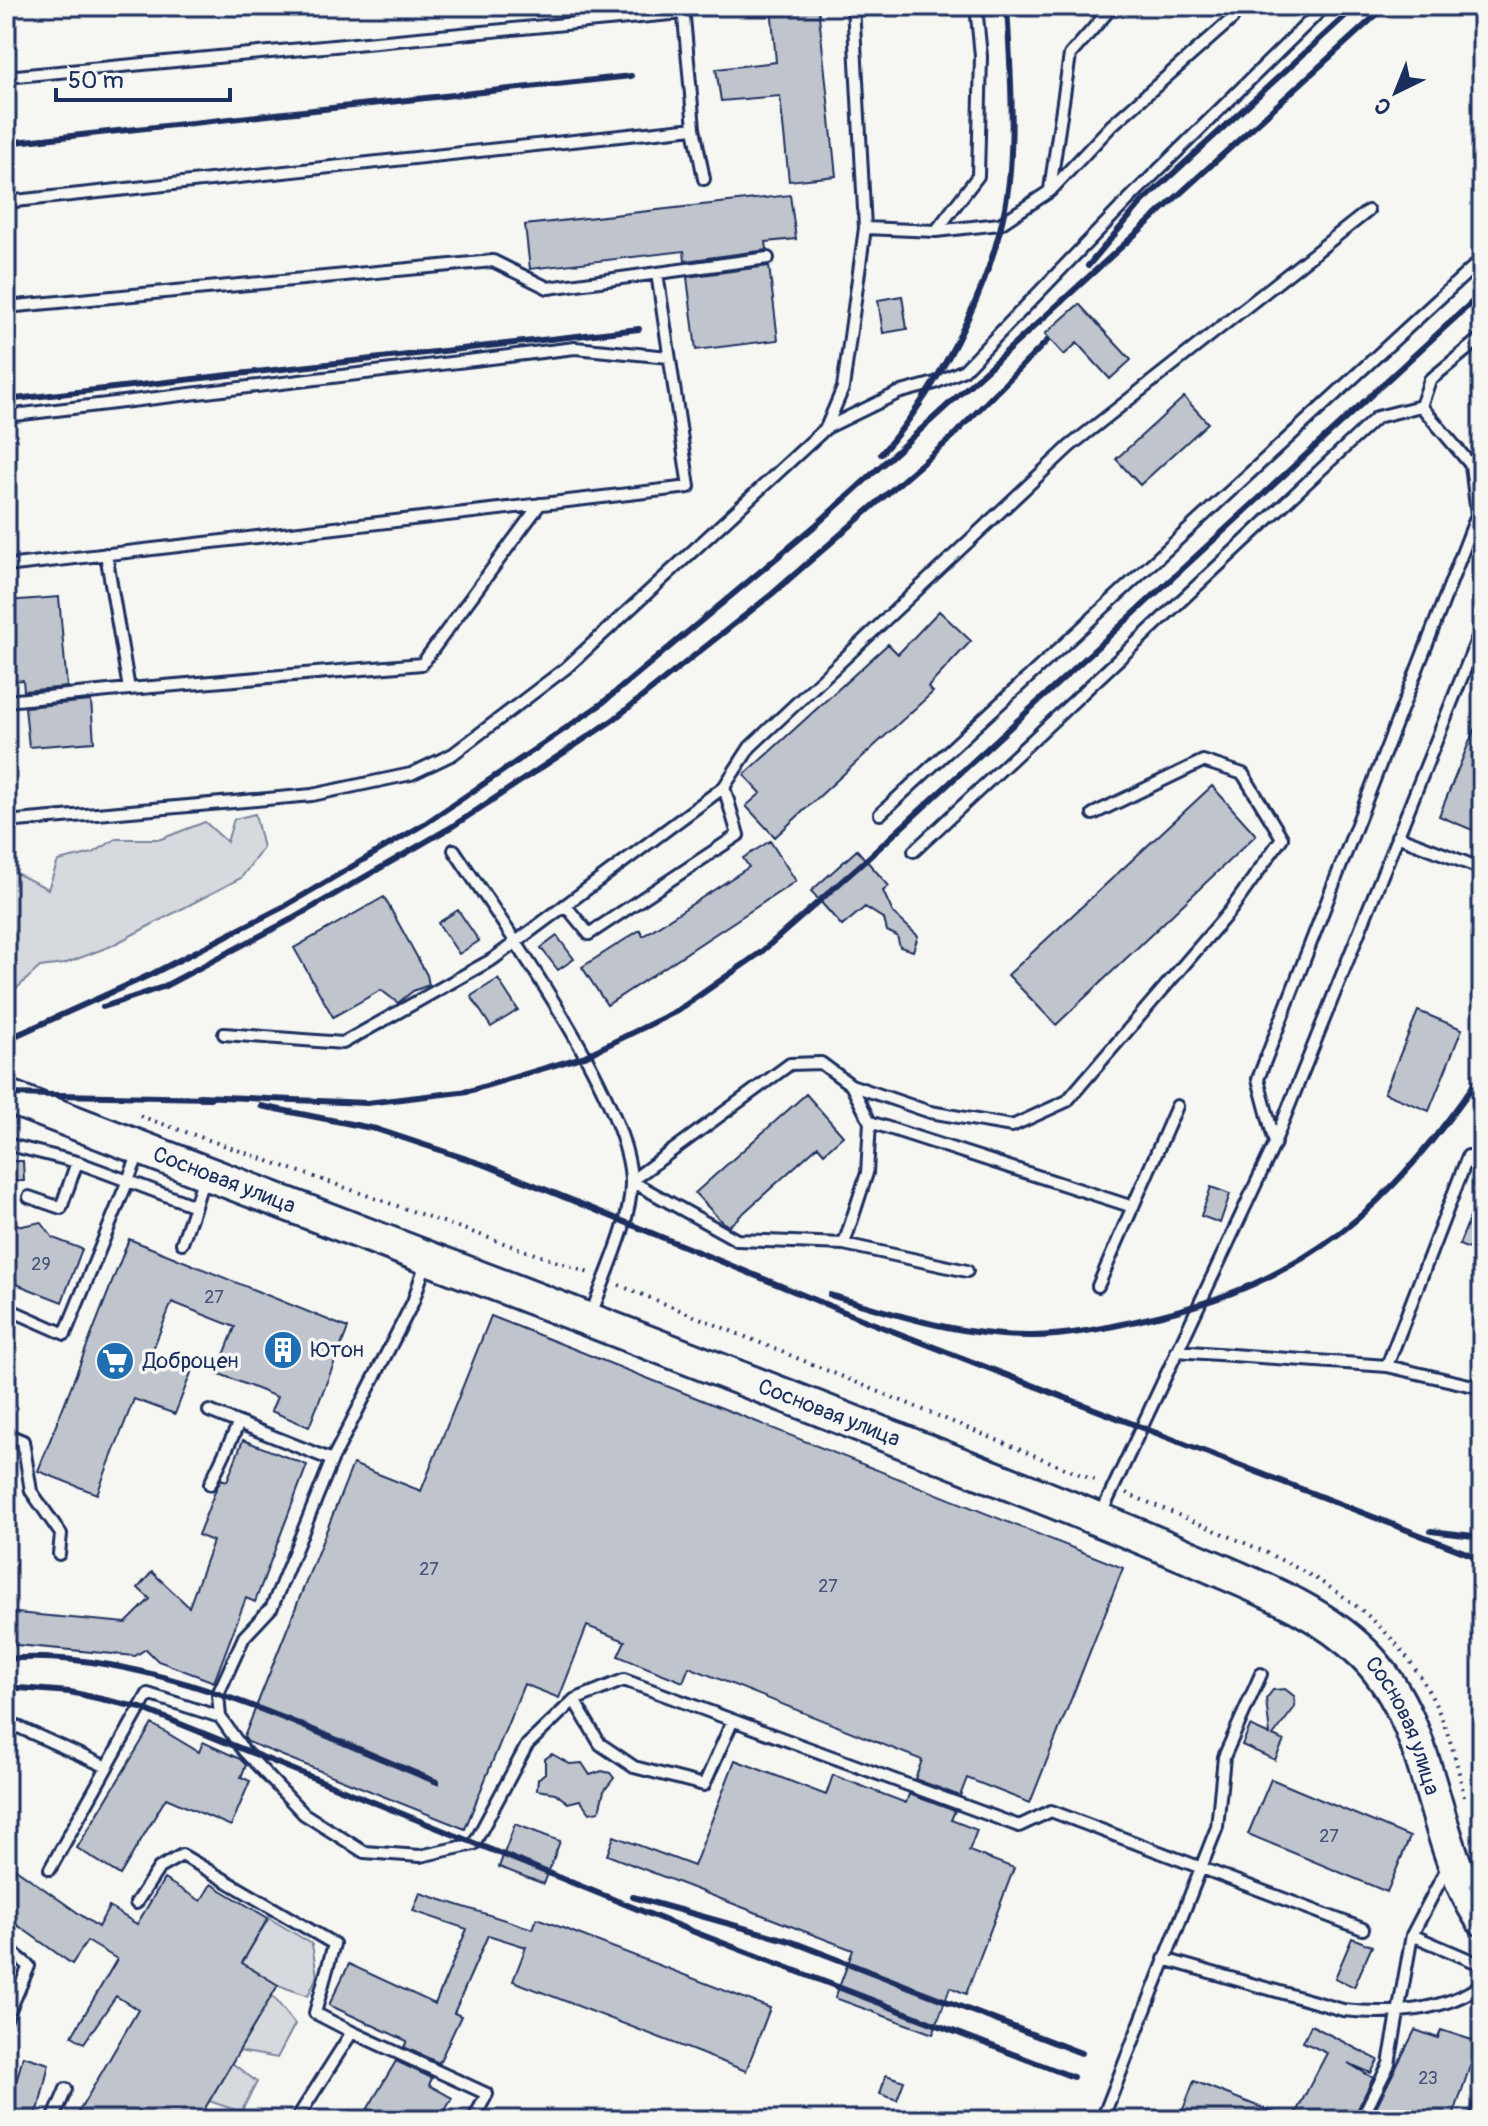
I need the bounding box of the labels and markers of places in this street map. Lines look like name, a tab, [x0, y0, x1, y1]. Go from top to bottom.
building icon: Ютон	[262, 1329, 304, 1371]
place label: Ютон	[311, 1336, 364, 1364]
supermarket icon: Доброцен	[94, 1340, 136, 1382]
place label: Доброцен	[142, 1347, 238, 1375]

